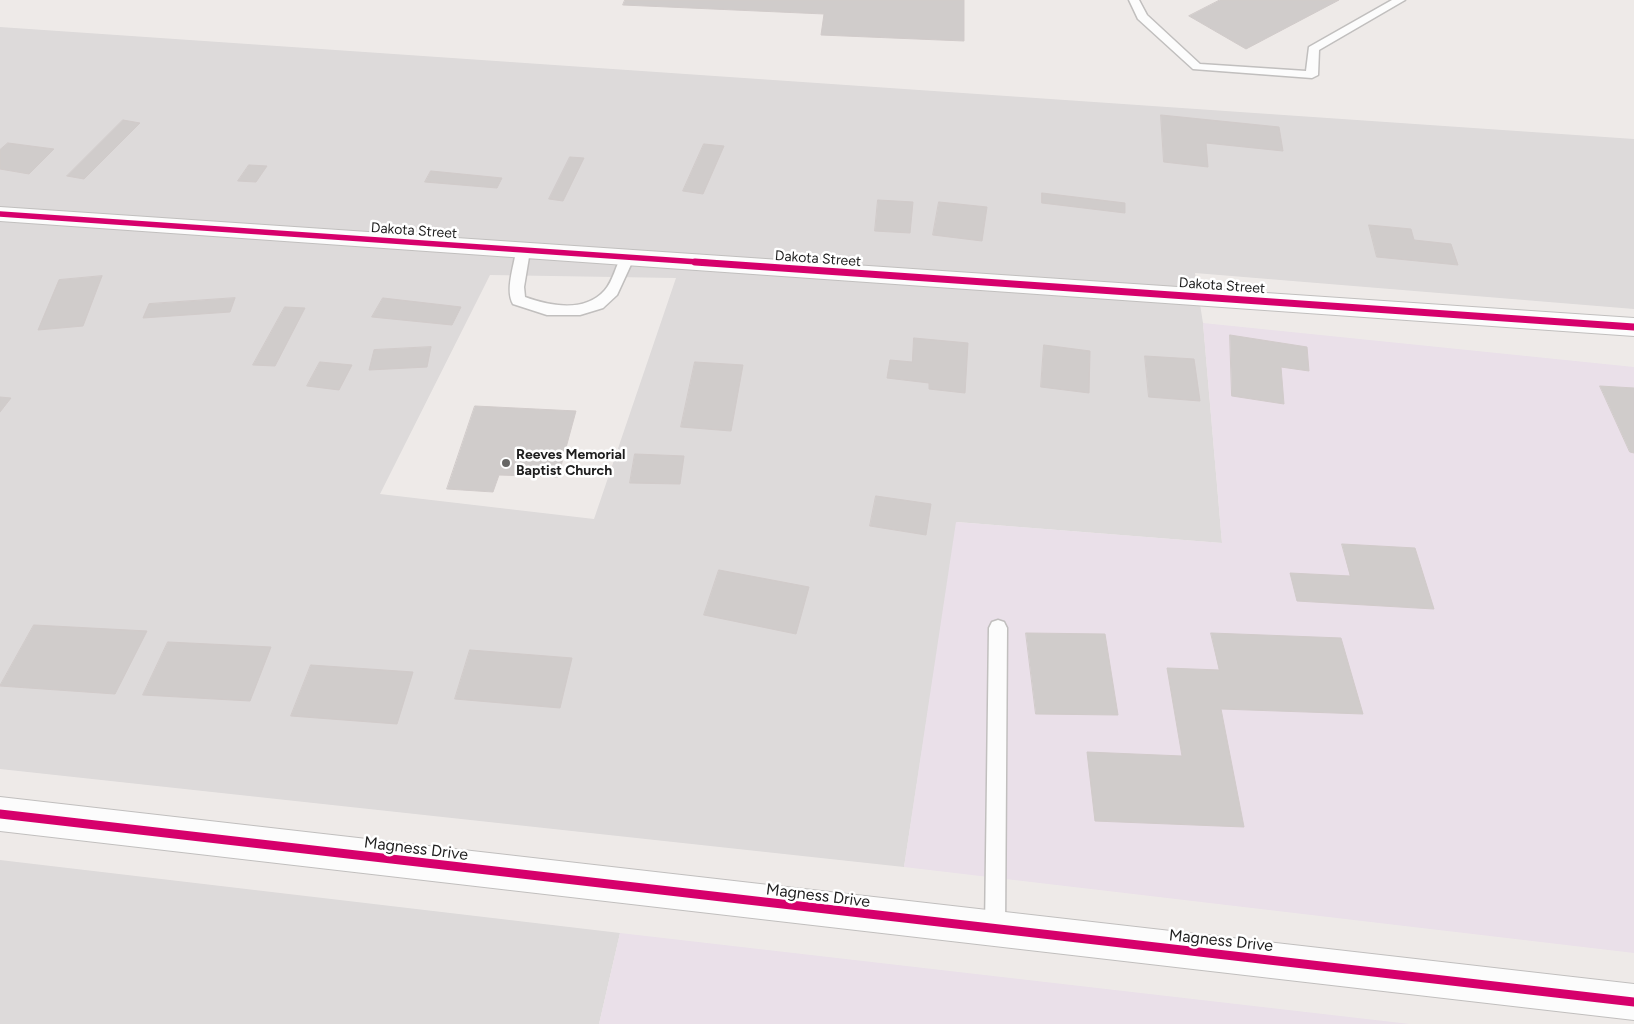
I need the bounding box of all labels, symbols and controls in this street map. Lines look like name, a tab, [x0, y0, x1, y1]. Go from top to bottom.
street label: Dakota Street	[370, 220, 458, 242]
street label: Dakota Street	[774, 248, 862, 270]
street label: Dakota Street	[1178, 275, 1266, 297]
place label: Reeves Memorial Baptist Church	[516, 447, 625, 480]
marker: Reeves Memorial Baptist Church	[500, 457, 512, 469]
street label: Magness Drive	[363, 833, 469, 865]
street label: Magness Drive	[765, 880, 871, 912]
street label: Magness Drive	[1168, 926, 1274, 956]

